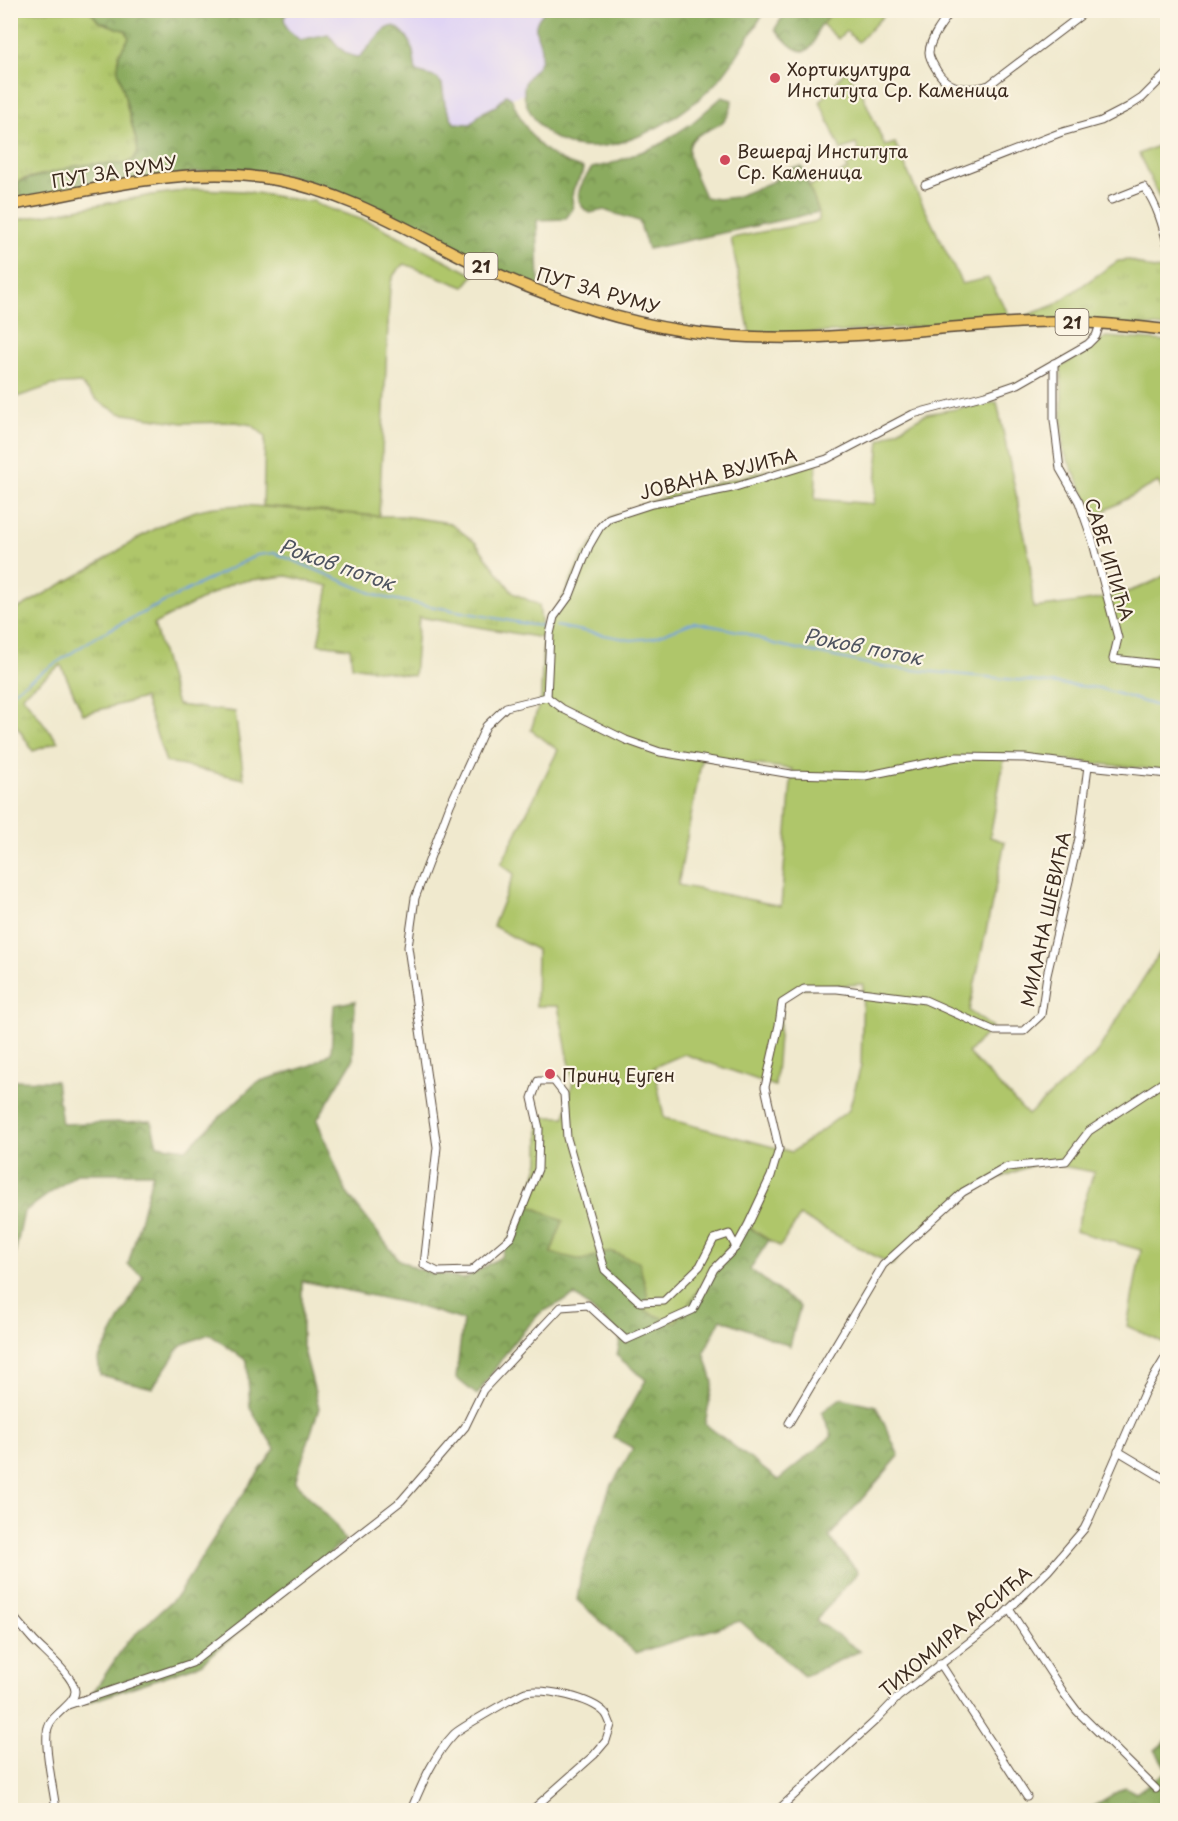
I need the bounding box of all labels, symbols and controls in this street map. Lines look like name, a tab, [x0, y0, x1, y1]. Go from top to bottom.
place label: Хортикултура Института Ср. Каменица	[787, 55, 1009, 103]
marker: Хортикултура Института Ср. Каменица	[768, 71, 782, 85]
place label: Вешерај Института Ср. Каменица	[737, 137, 908, 185]
street label: ПУТ ЗА РУМУ	[49, 148, 179, 194]
marker: Вешерај Института Ср. Каменица	[718, 153, 732, 167]
road number: 21	[464, 253, 498, 279]
street label: ПУТ ЗА РУМУ	[534, 260, 663, 321]
road number: 21	[1056, 309, 1088, 335]
street label: ЈОВАНА ВУЈИЋА	[636, 440, 800, 506]
street label: САВЕ ИПИЋА	[1079, 494, 1142, 624]
water label: Роков поток	[275, 530, 401, 598]
water label: Роков поток	[801, 620, 927, 673]
street label: МИЛАНА ШЕВИЋА	[1013, 829, 1077, 1009]
place label: Принц Еуген	[562, 1061, 675, 1088]
marker: Принц Еуген	[543, 1067, 557, 1081]
street label: ТИХОМИРА АРСИЋА	[873, 1559, 1037, 1703]

